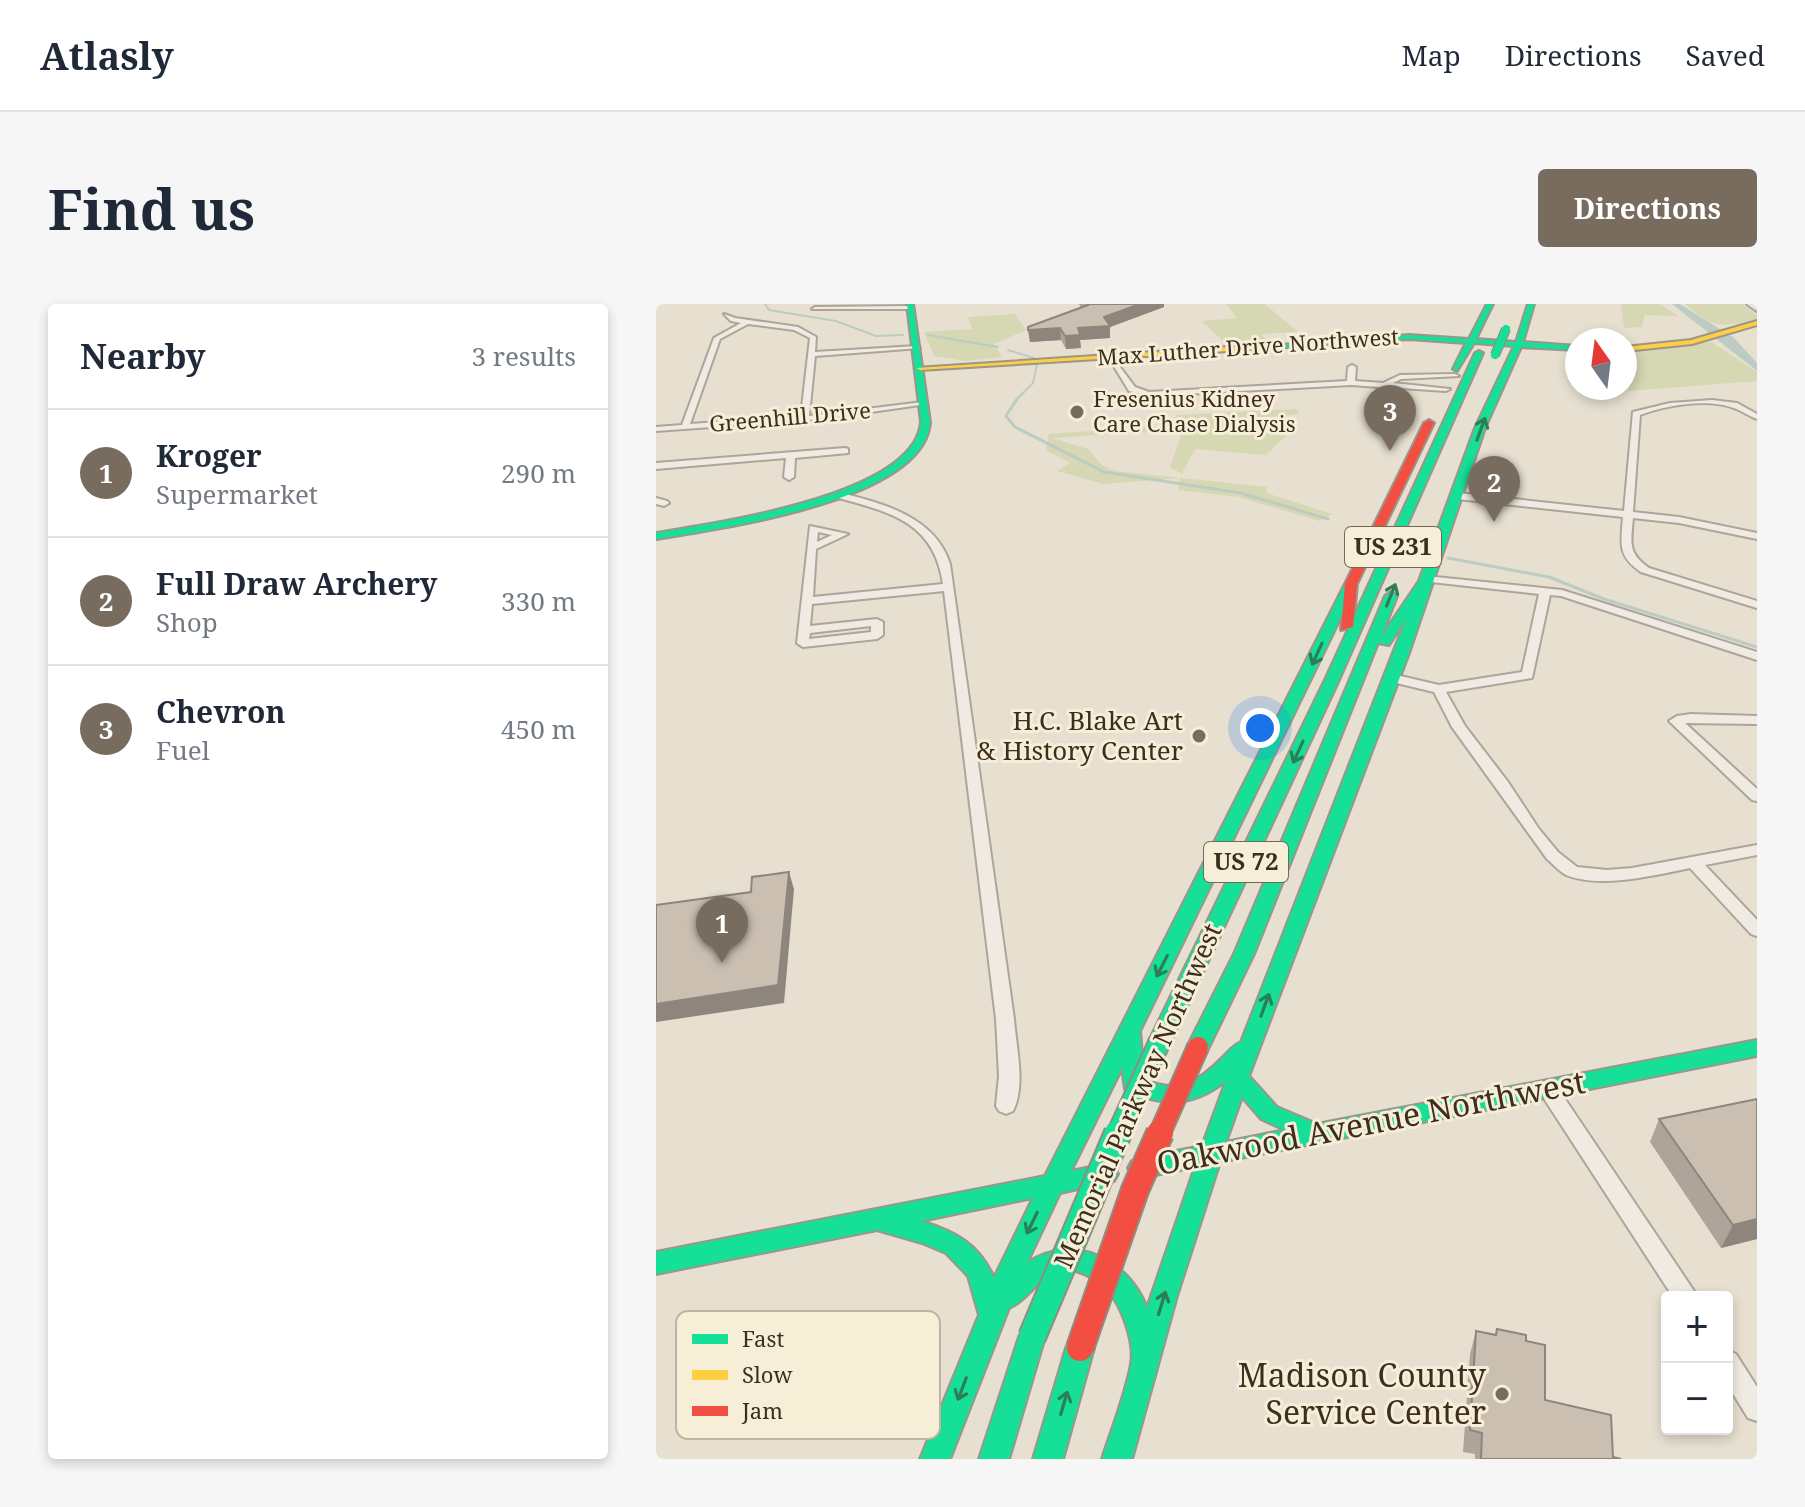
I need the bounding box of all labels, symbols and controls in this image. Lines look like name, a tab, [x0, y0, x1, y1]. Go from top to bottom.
text: Atlasly	[40, 29, 174, 81]
text: Map	[1401, 36, 1461, 74]
text: Directions	[1505, 36, 1642, 74]
text: Saved	[1686, 36, 1765, 74]
button: Directions	[1538, 169, 1757, 247]
text: Find us	[48, 170, 255, 246]
street label: Max Luther Drive Northwest	[1096, 320, 1400, 372]
north arrow	[1565, 328, 1637, 400]
text: Nearby	[80, 333, 206, 379]
text: 3 results	[471, 338, 576, 374]
place label: Fresenius Kidney Care Chase Dialysis	[1093, 383, 1296, 438]
pin: 3	[1364, 385, 1416, 451]
street label: Greenhill Drive	[708, 394, 872, 438]
marker: Fresenius Kidney Care Chase Dialysis	[1068, 403, 1086, 421]
one-way arrow	[1475, 417, 1490, 442]
text: Kroger	[156, 435, 262, 476]
text: 1	[99, 455, 113, 491]
text: 290 m	[501, 455, 576, 491]
pin: 2	[1468, 456, 1520, 522]
text: Supermarket	[156, 476, 318, 512]
road number: US 231	[1345, 527, 1441, 567]
text: Full Draw Archery	[156, 563, 437, 604]
text: 2	[99, 583, 113, 619]
text: 330 m	[501, 583, 576, 619]
one-way arrow	[1385, 583, 1399, 608]
text: Shop	[156, 604, 218, 640]
one-way arrow	[1309, 642, 1324, 666]
text: Chevron	[156, 691, 286, 732]
place label: H.C. Blake Art & History Center	[976, 702, 1183, 768]
your location	[1240, 708, 1280, 748]
text: 3	[99, 711, 113, 747]
text: 450 m	[501, 711, 576, 747]
marker: H.C. Blake Art & History Center	[1190, 727, 1208, 745]
text: Fuel	[156, 732, 210, 768]
one-way arrow	[1290, 740, 1305, 764]
road number: US 72	[1204, 842, 1288, 882]
pin: 1	[696, 897, 748, 963]
street label: Memorial Parkway Northwest	[1045, 918, 1230, 1274]
one-way arrow	[1154, 954, 1170, 977]
one-way arrow	[1259, 993, 1274, 1018]
street label: Oakwood Avenue Northwest	[1153, 1059, 1589, 1184]
one-way arrow	[1024, 1211, 1040, 1235]
one-way arrow	[1155, 1291, 1170, 1317]
map controls	[1661, 1291, 1733, 1435]
button: +	[1661, 1291, 1733, 1363]
legend	[676, 1311, 940, 1439]
text: Fast	[742, 1323, 784, 1353]
place label: Madison County Service Center	[1238, 1353, 1487, 1433]
text: Slow	[742, 1359, 792, 1389]
button: −	[1661, 1363, 1733, 1435]
one-way arrow	[954, 1376, 968, 1401]
marker: Madison County Service Center	[1493, 1385, 1511, 1403]
one-way arrow	[1057, 1391, 1072, 1417]
text: Jam	[741, 1395, 783, 1425]

